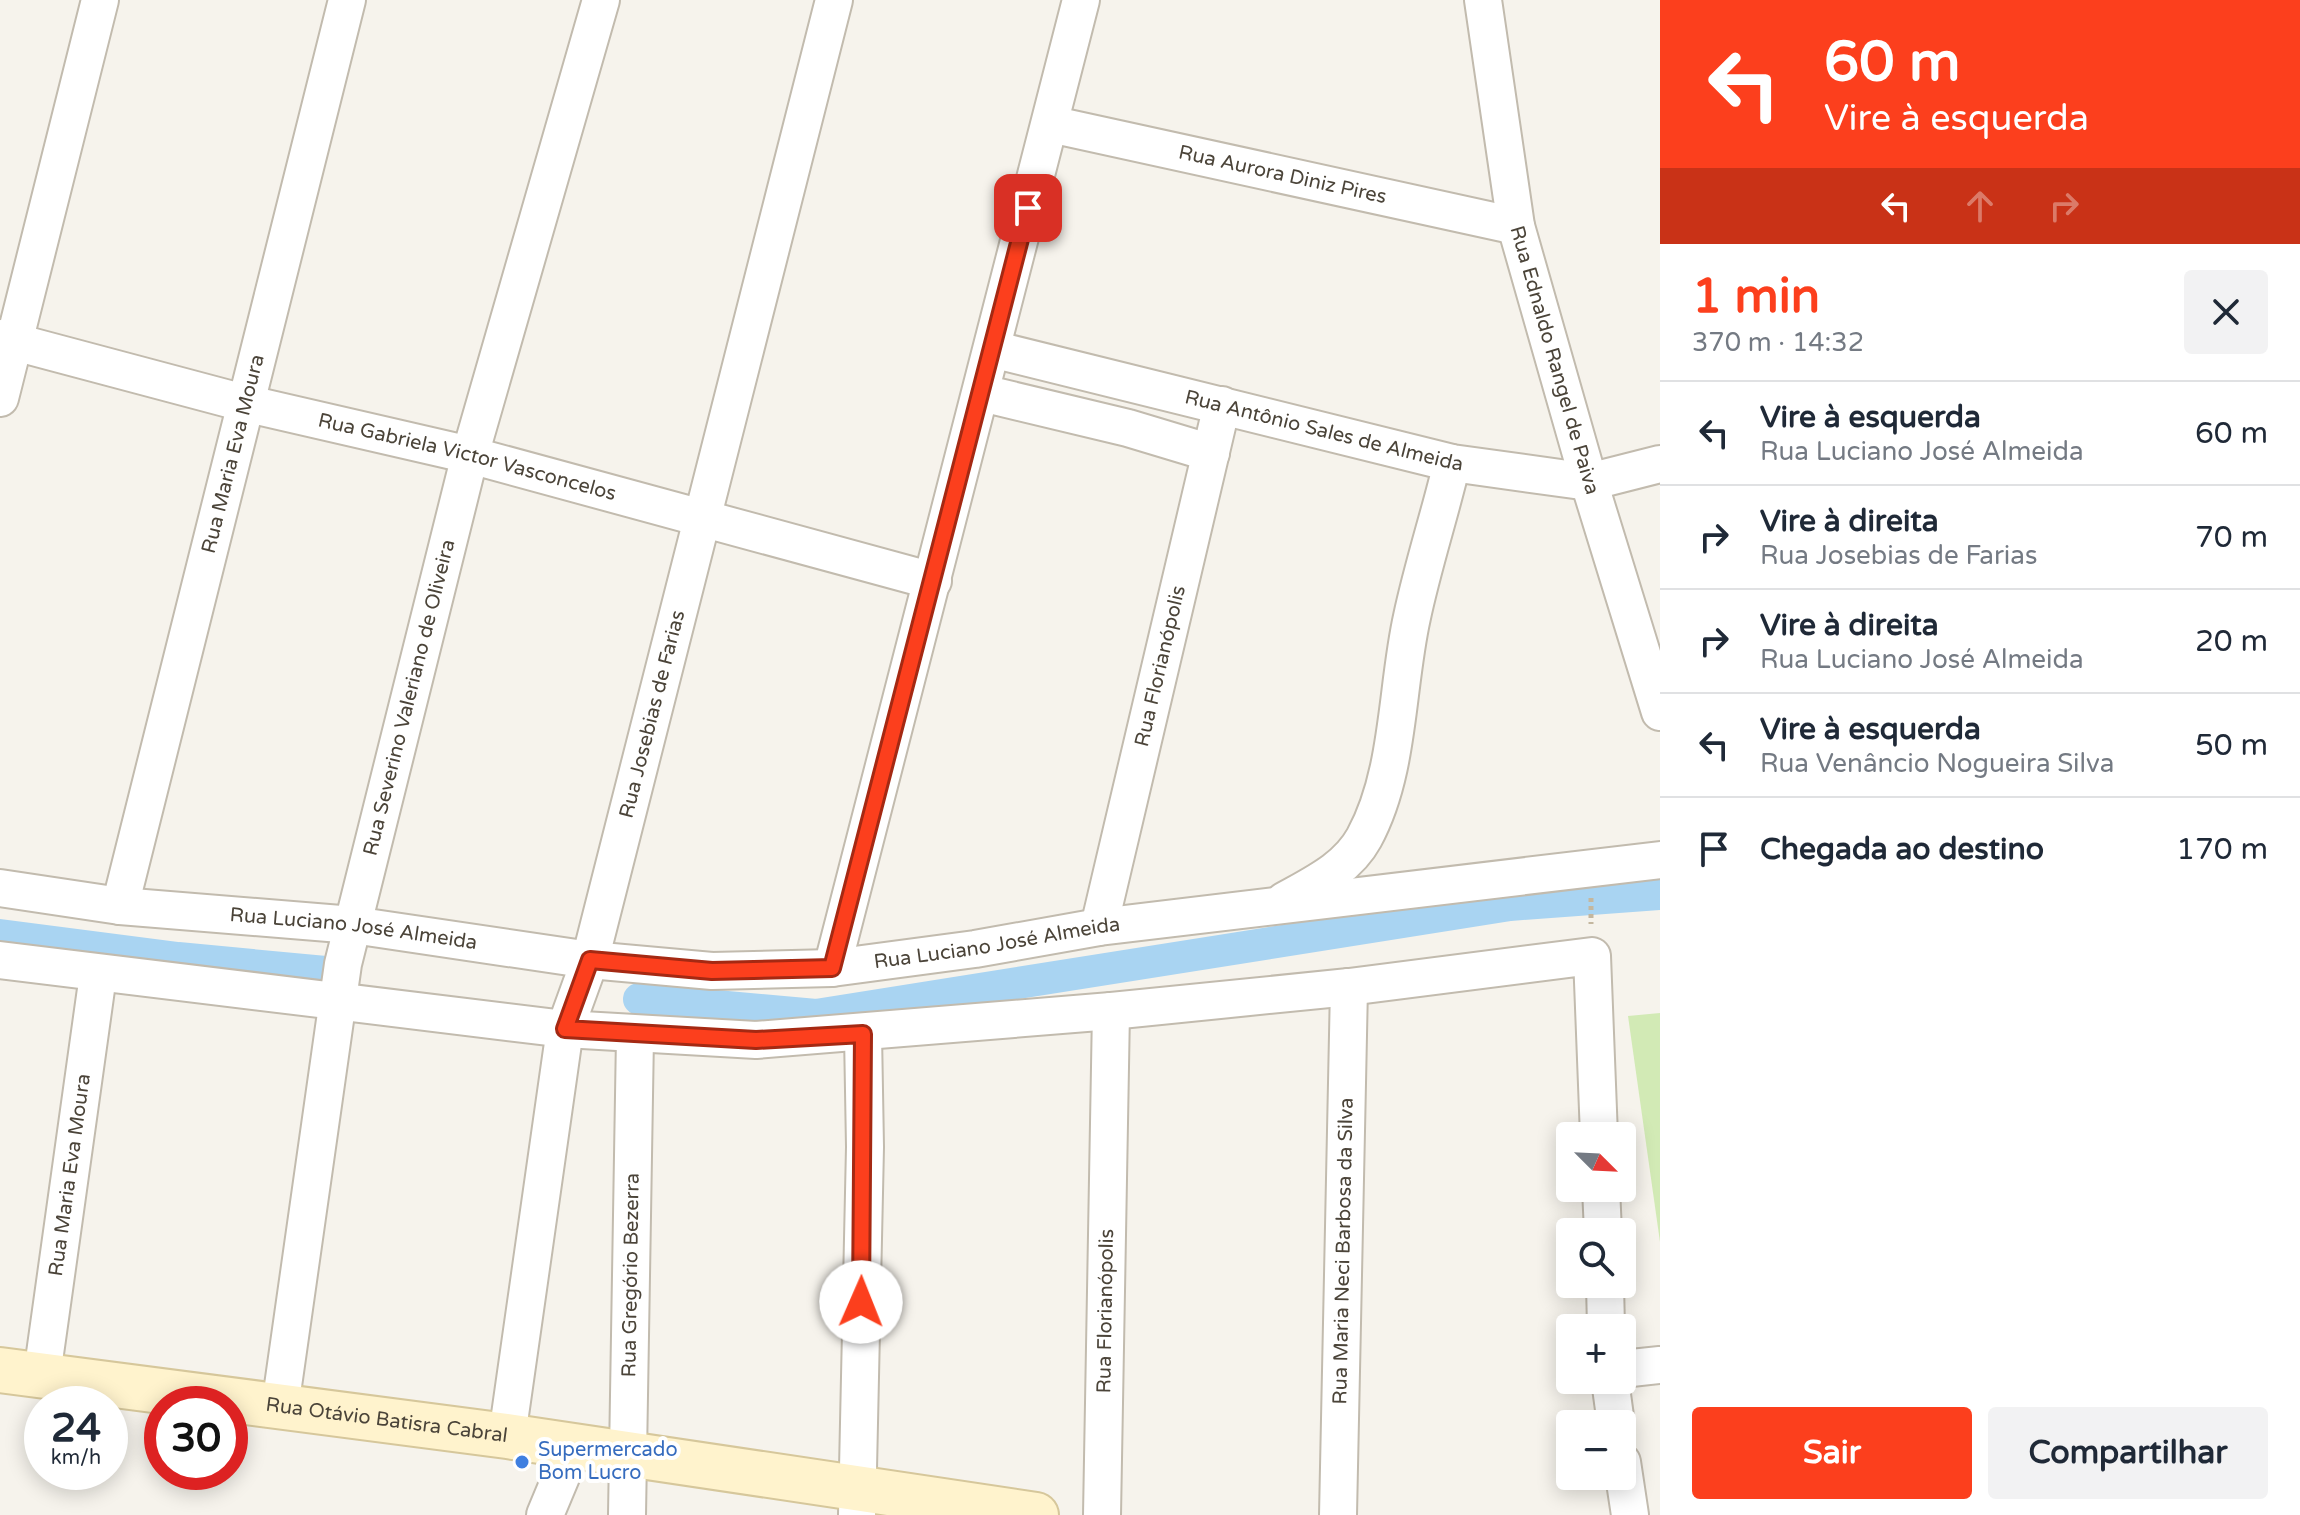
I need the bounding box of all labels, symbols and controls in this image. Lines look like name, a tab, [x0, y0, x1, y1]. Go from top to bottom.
text: 60 m	[1824, 29, 1960, 96]
icon: left	[1692, 32, 1796, 136]
text: Vire à esquerda	[1824, 97, 2089, 140]
street label: Rua Aurora Diniz Pires	[1176, 140, 1389, 209]
pin	[994, 174, 1062, 242]
icon: left	[1874, 184, 1918, 228]
icon: ahead	[1958, 184, 2002, 228]
icon: right	[2042, 184, 2086, 228]
icon: arrive	[1006, 186, 1050, 230]
street label: Rua Ednaldo Rangel de Paiva	[1505, 223, 1604, 498]
text: 1 min	[1692, 268, 1820, 326]
button: close	[2184, 270, 2268, 354]
text: 370 m · 14:32	[1692, 327, 1864, 358]
street label: Rua Maria Eva Moura	[197, 352, 270, 556]
street label: Rua Antônio Sales de Almeida	[1182, 385, 1465, 476]
text: Vire à esquerda	[1760, 399, 1981, 436]
street label: Rua Gabriela Victor Vasconcelos	[316, 408, 619, 506]
icon: left	[1692, 411, 1736, 455]
text: 60 m	[2195, 415, 2268, 452]
text: Rua Luciano José Almeida	[1760, 436, 2084, 467]
text: Vire à direita	[1760, 503, 1939, 540]
icon: right	[1692, 515, 1736, 559]
text: 70 m	[2195, 519, 2268, 556]
street label: Rua Severino Valeriano de Oliveira	[358, 537, 460, 858]
text: Rua Josebias de Farias	[1760, 540, 2037, 571]
street label: Rua Florianópolis	[1130, 583, 1191, 749]
text: Vire à direita	[1760, 607, 1939, 644]
street label: Rua Josebias de Farias	[615, 608, 690, 821]
icon: right	[1692, 619, 1736, 663]
text: 20 m	[2195, 623, 2268, 660]
text: Rua Luciano José Almeida	[1760, 644, 2084, 675]
text: Vire à esquerda	[1760, 711, 1981, 748]
icon: left	[1692, 723, 1736, 767]
text: 50 m	[2195, 727, 2268, 764]
text: Rua Venâncio Nogueira Silva	[1760, 748, 2114, 779]
icon: arrive	[1692, 827, 1736, 871]
text: Chegada ao destino	[1760, 831, 2044, 868]
text: 170 m	[2176, 831, 2268, 868]
street label: Rua Luciano José Almeida	[229, 903, 479, 955]
street label: Rua Luciano José Almeida	[872, 913, 1121, 974]
street label: Rua Maria Eva Moura	[44, 1072, 96, 1278]
street label: Rua Maria Neci Barbosa da Silva	[1328, 1097, 1359, 1405]
north arrow	[1556, 1122, 1636, 1202]
map controls	[1556, 1122, 1636, 1490]
street label: Rua Gregório Bezerra	[617, 1173, 645, 1377]
button: search	[1556, 1218, 1636, 1298]
street label: Rua Florianópolis	[1092, 1228, 1119, 1394]
position arrow	[819, 1260, 903, 1344]
button: +	[1556, 1314, 1636, 1394]
speed limit sign: 30	[144, 1386, 248, 1490]
street label: Rua Otávio Batisra Cabral	[264, 1393, 509, 1448]
text: 24	[51, 1404, 101, 1452]
button: Sair	[1692, 1407, 1972, 1499]
button: Compartilhar	[1988, 1407, 2268, 1499]
button: −	[1556, 1410, 1636, 1490]
place label: Supermercado Bom Lucro	[538, 1438, 678, 1485]
text: km/h	[51, 1446, 101, 1470]
marker: Supermercado Bom Lucro	[513, 1453, 531, 1471]

